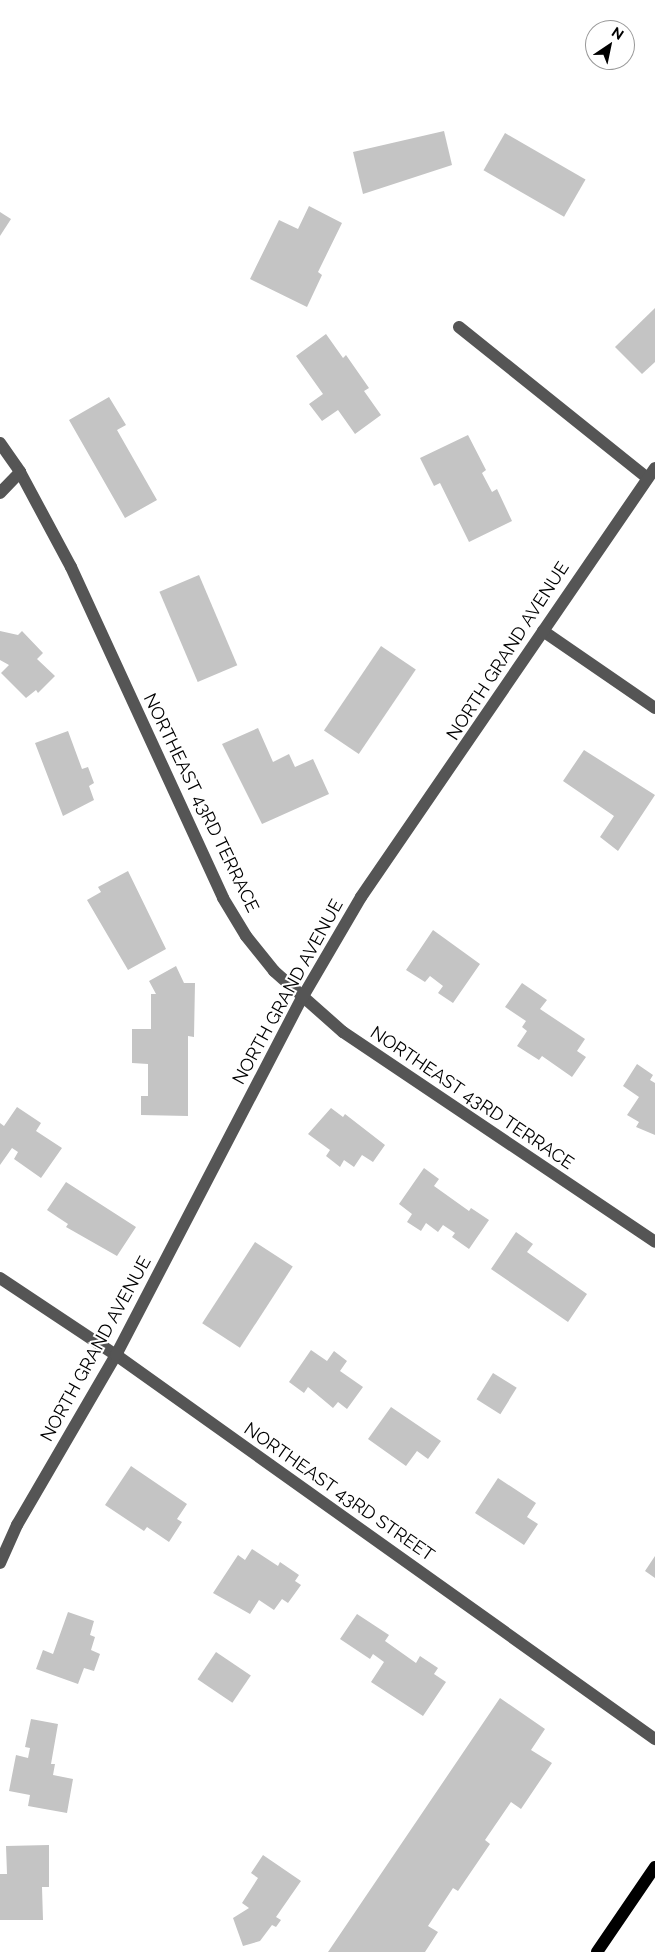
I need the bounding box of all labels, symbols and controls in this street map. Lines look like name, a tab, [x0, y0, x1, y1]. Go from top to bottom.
north arrow	[585, 20, 635, 70]
text: N	[609, 24, 627, 43]
street label: NORTH GRAND AVENUE	[442, 558, 574, 744]
street label: NORTHEAST 43RD TERRACE	[138, 690, 264, 916]
street label: NORTH GRAND AVENUE	[228, 895, 348, 1089]
street label: NORTHEAST 43RD TERRACE	[366, 1021, 578, 1175]
street label: NORTH GRAND AVENUE	[36, 1252, 156, 1446]
street label: NORTHEAST 43RD STREET	[239, 1418, 439, 1566]

